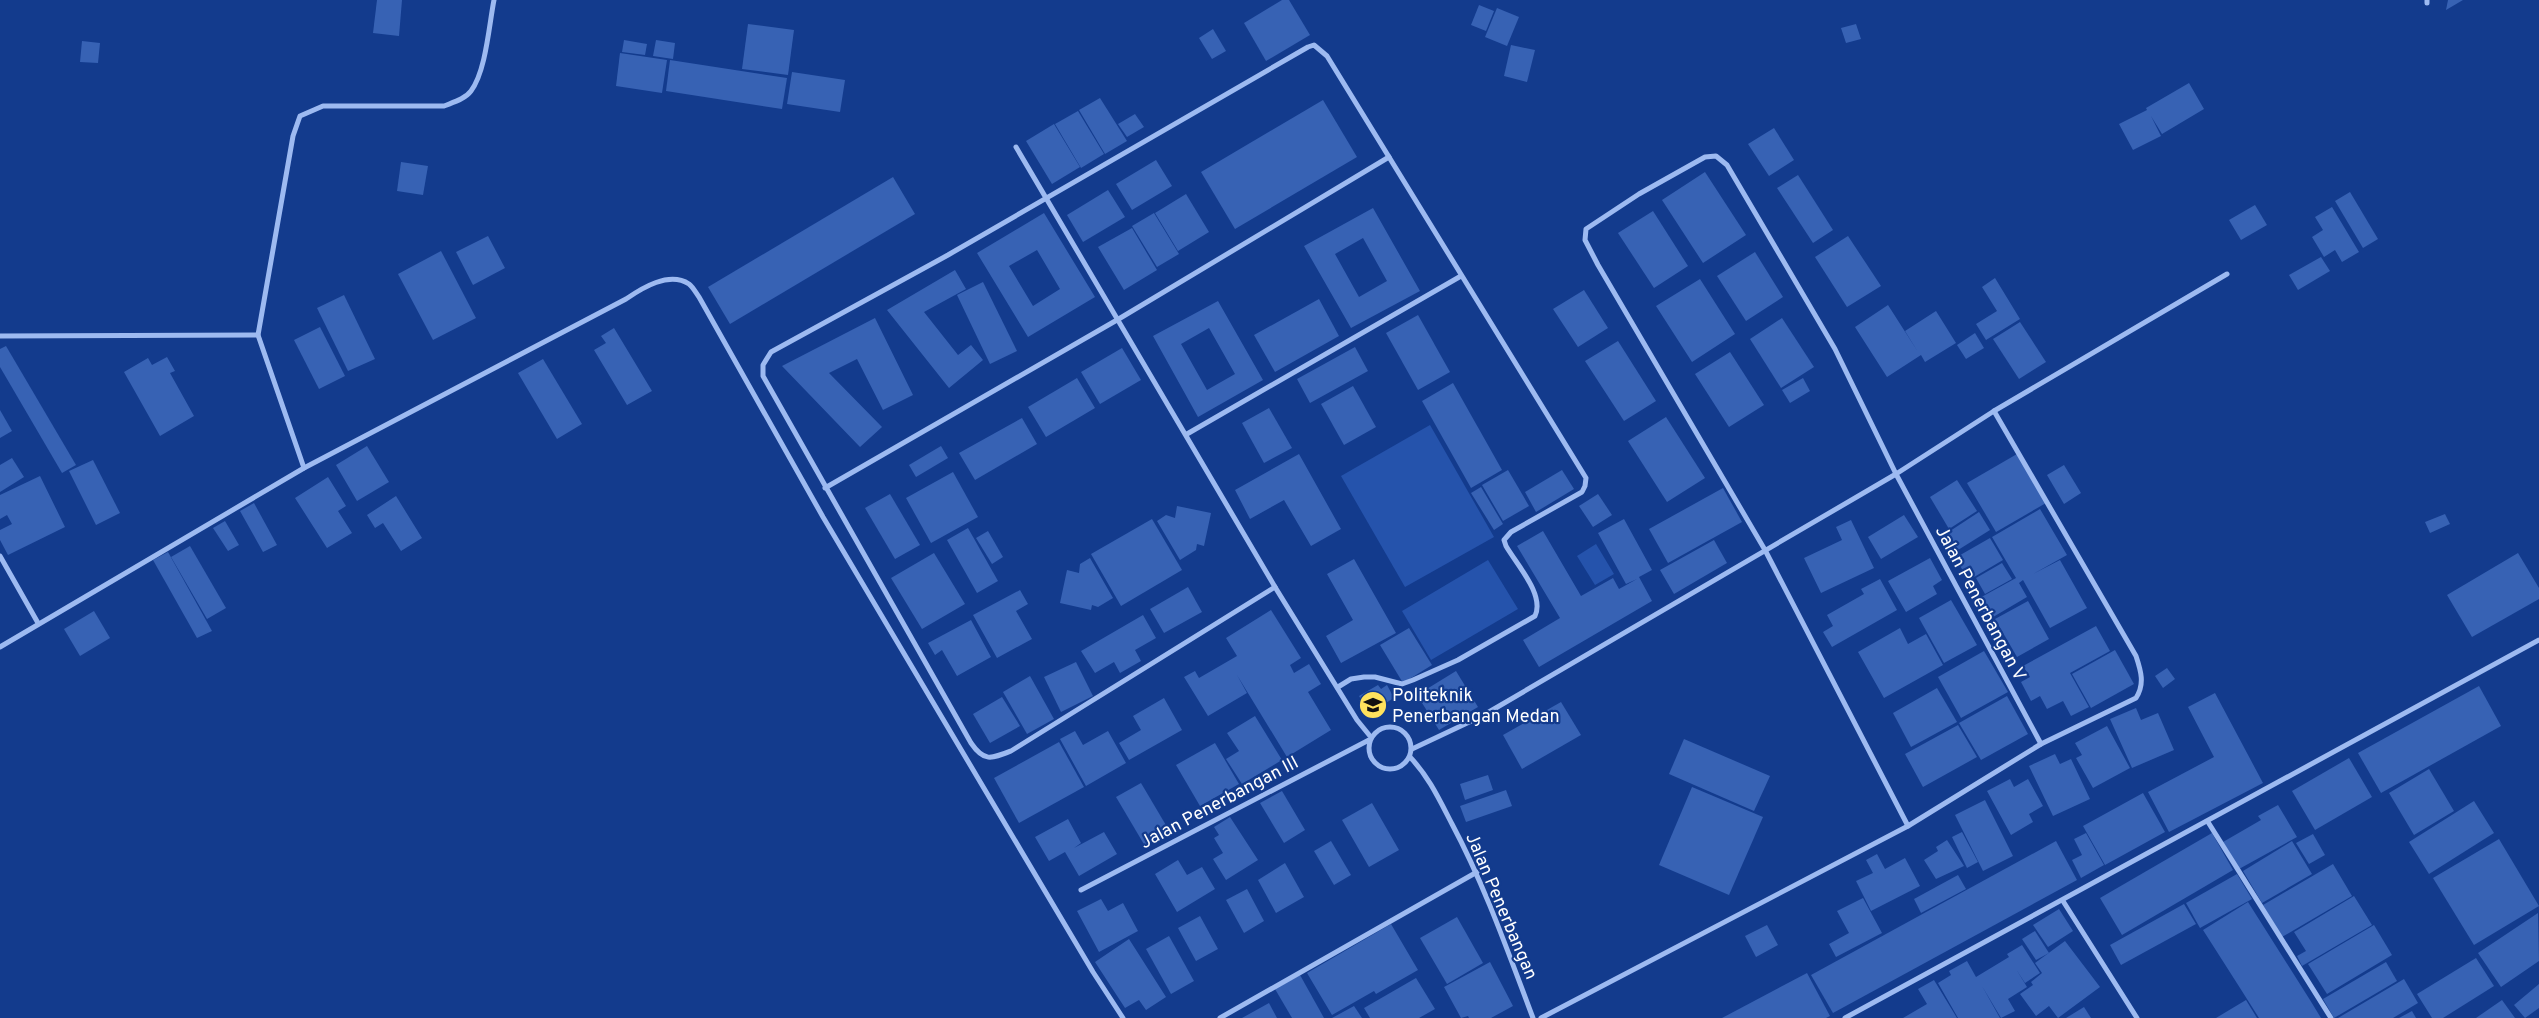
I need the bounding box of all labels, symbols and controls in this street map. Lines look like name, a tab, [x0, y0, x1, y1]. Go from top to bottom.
street label: Jalan Penerbangan V	[1929, 522, 2030, 685]
place label: Politeknik Penerbangan Medan	[1392, 685, 1560, 729]
school or university icon: Politeknik Penerbangan Medan	[1358, 690, 1388, 720]
street label: Jalan Penerbangan III	[1136, 752, 1303, 855]
street label: Jalan Penerbangan	[1459, 830, 1542, 983]

